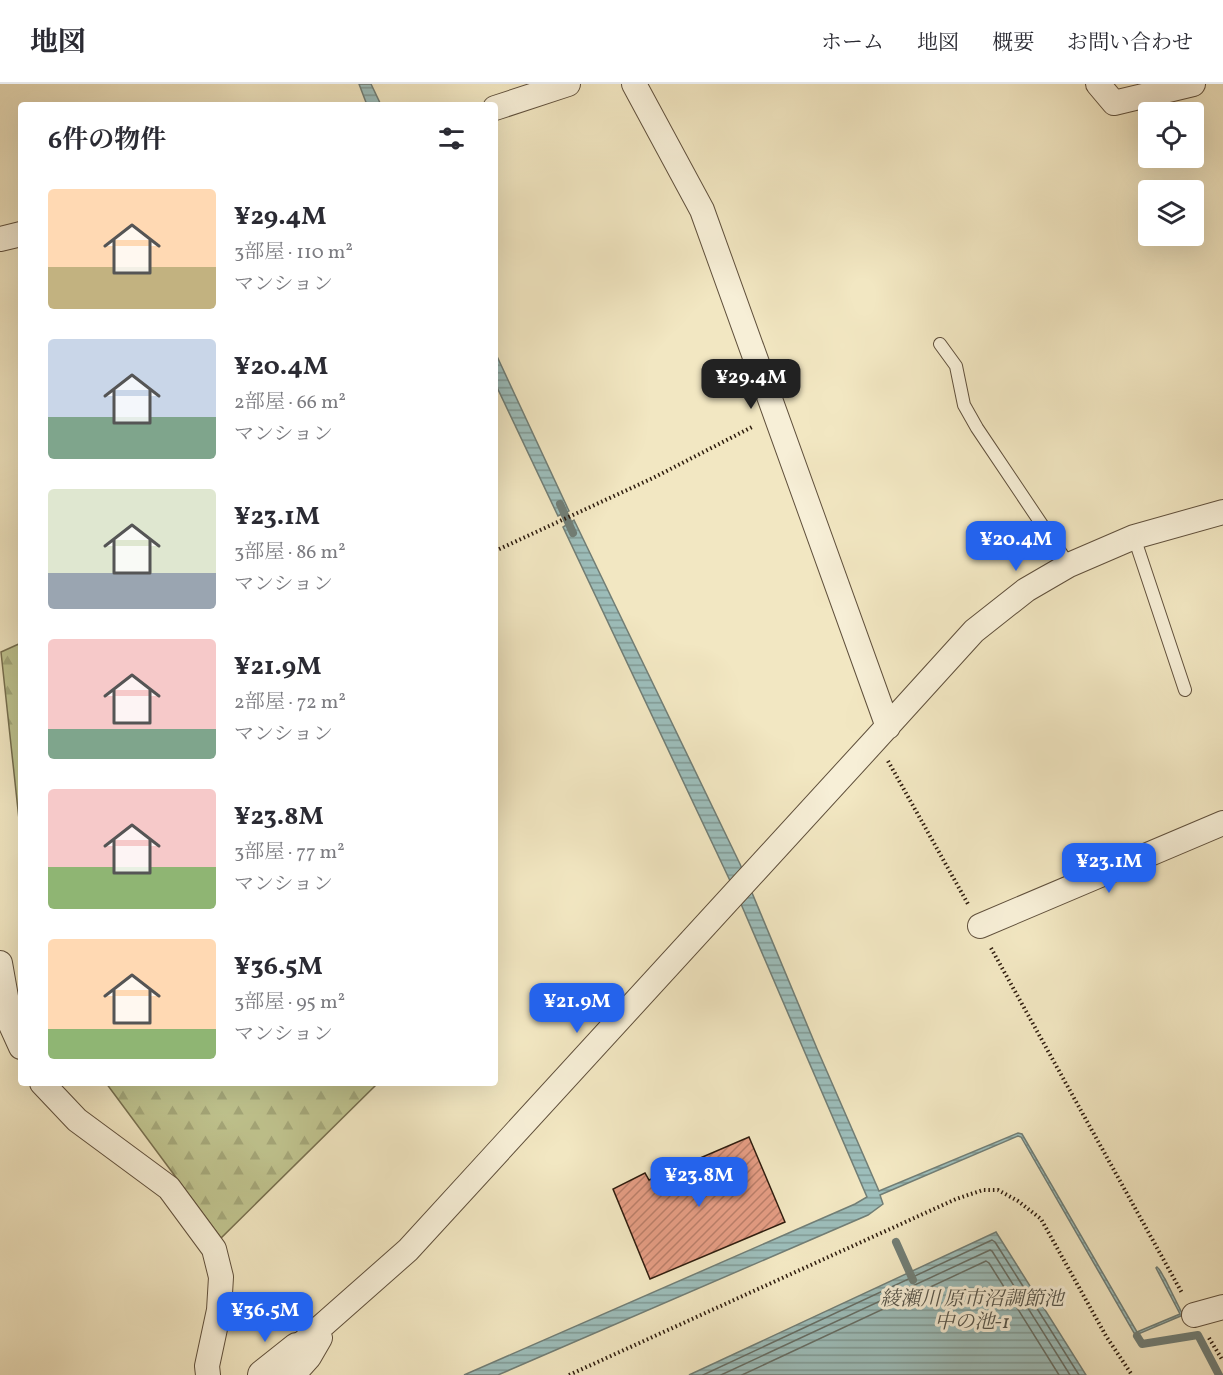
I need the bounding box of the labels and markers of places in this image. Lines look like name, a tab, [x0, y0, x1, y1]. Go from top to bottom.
pin: ¥29.4M	[702, 359, 800, 410]
pin: ¥20.4M	[967, 521, 1065, 572]
pin: ¥23.1M	[1060, 843, 1158, 894]
pin: ¥21.9M	[528, 983, 626, 1034]
pin: ¥23.8M	[650, 1157, 748, 1208]
pin: ¥36.5M	[216, 1292, 314, 1343]

